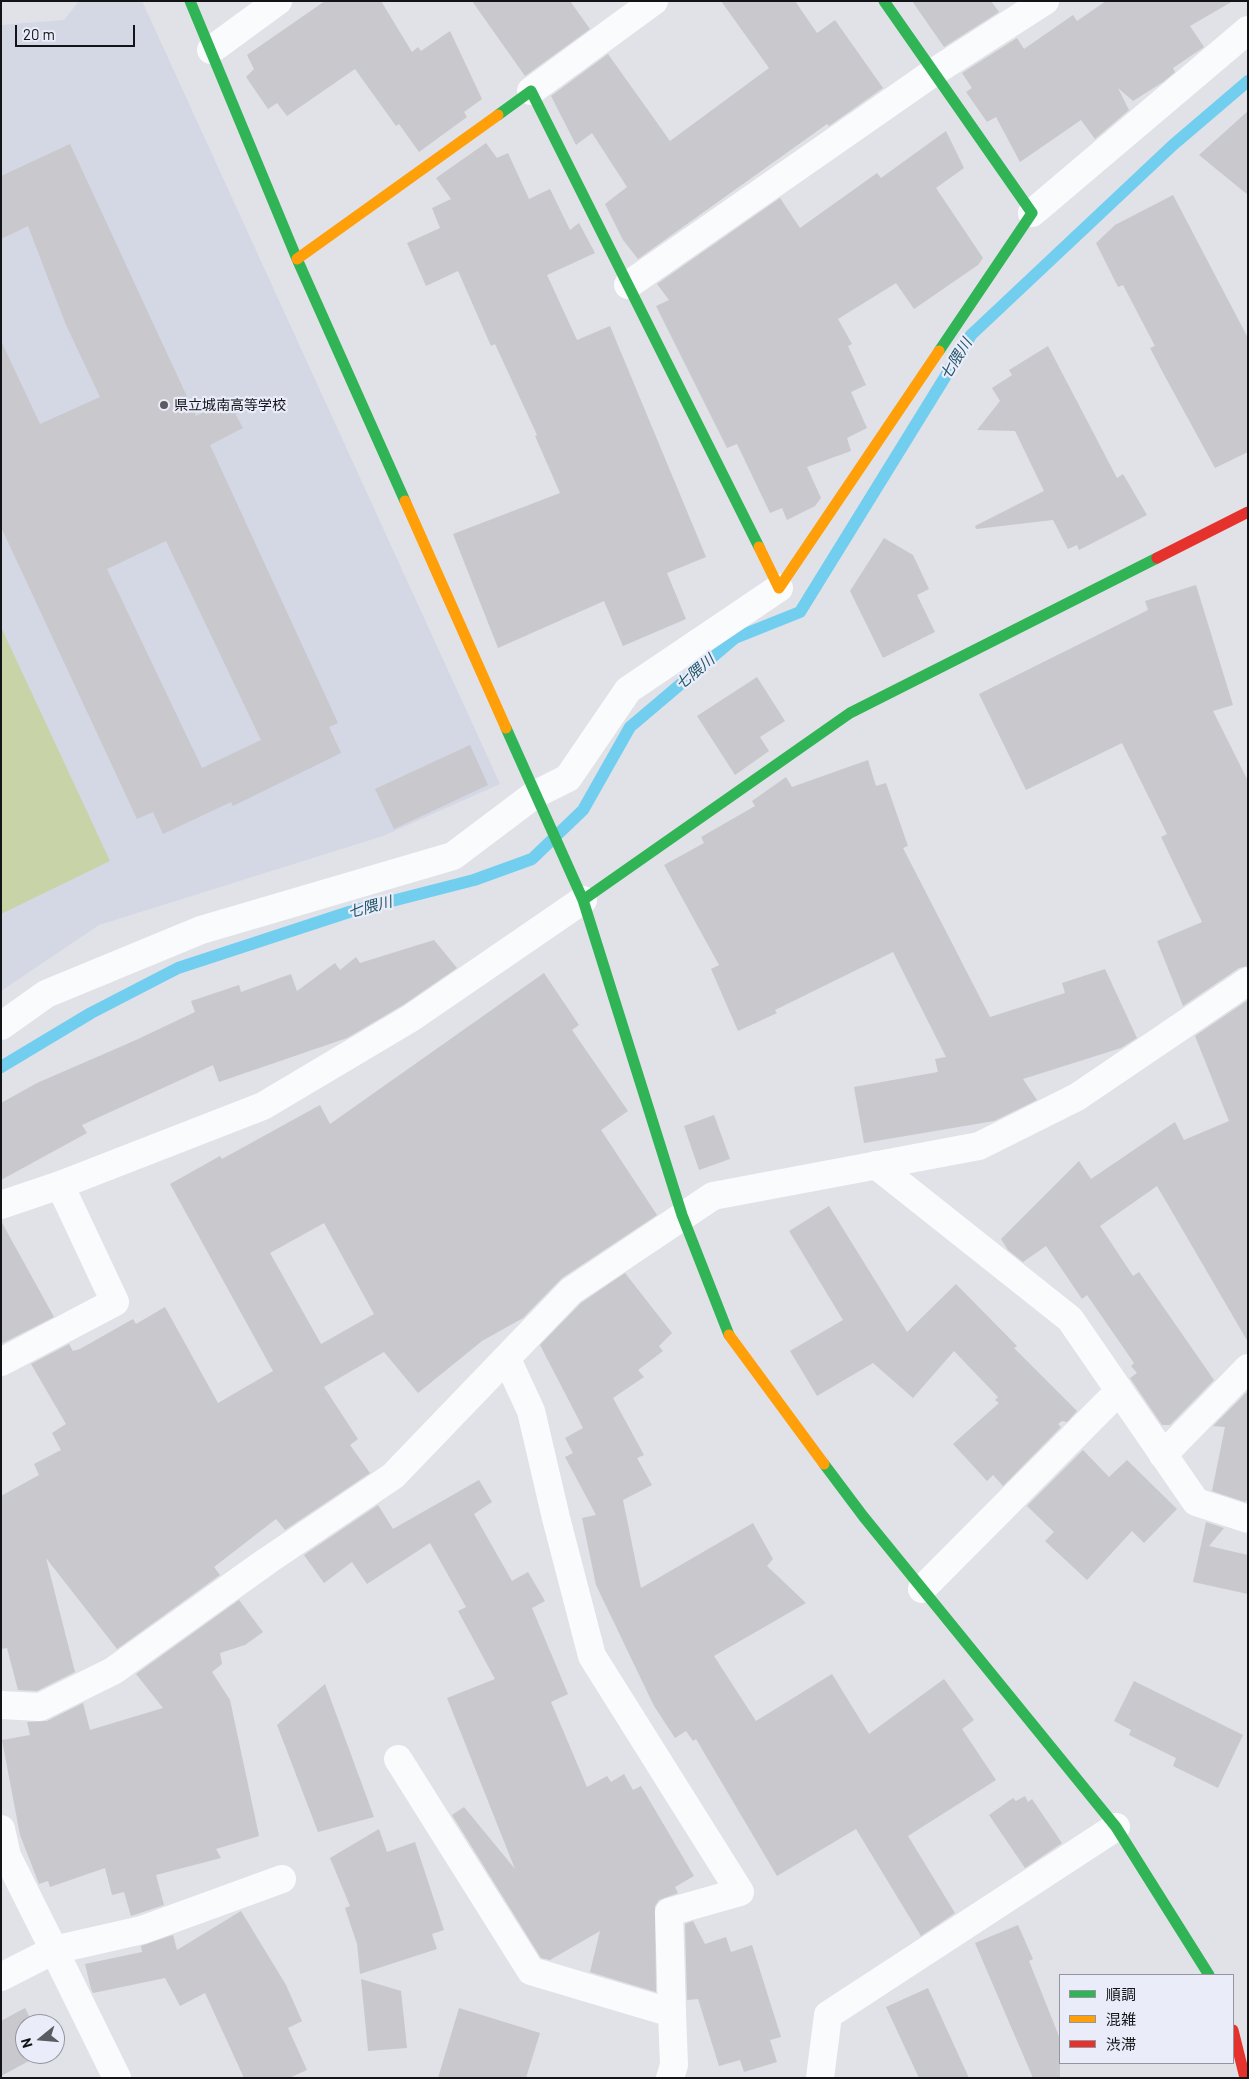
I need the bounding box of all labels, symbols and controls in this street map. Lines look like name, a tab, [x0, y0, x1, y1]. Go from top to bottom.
scale bar	[18, 15, 138, 47]
text: 20 m	[23, 25, 55, 43]
water label: 七隈川	[936, 335, 976, 383]
place label: 県立城南高等学校	[174, 397, 286, 413]
marker: 県立城南高等学校	[158, 399, 170, 411]
water label: 七隈川	[672, 651, 718, 693]
water label: 七隈川	[346, 892, 394, 922]
legend	[1059, 1974, 1234, 2064]
text: 順調	[1106, 1985, 1136, 2003]
text: 混雑	[1106, 2010, 1136, 2028]
north arrow	[15, 2014, 65, 2064]
text: 渋滞	[1106, 2035, 1136, 2053]
text: N	[17, 2036, 36, 2050]

